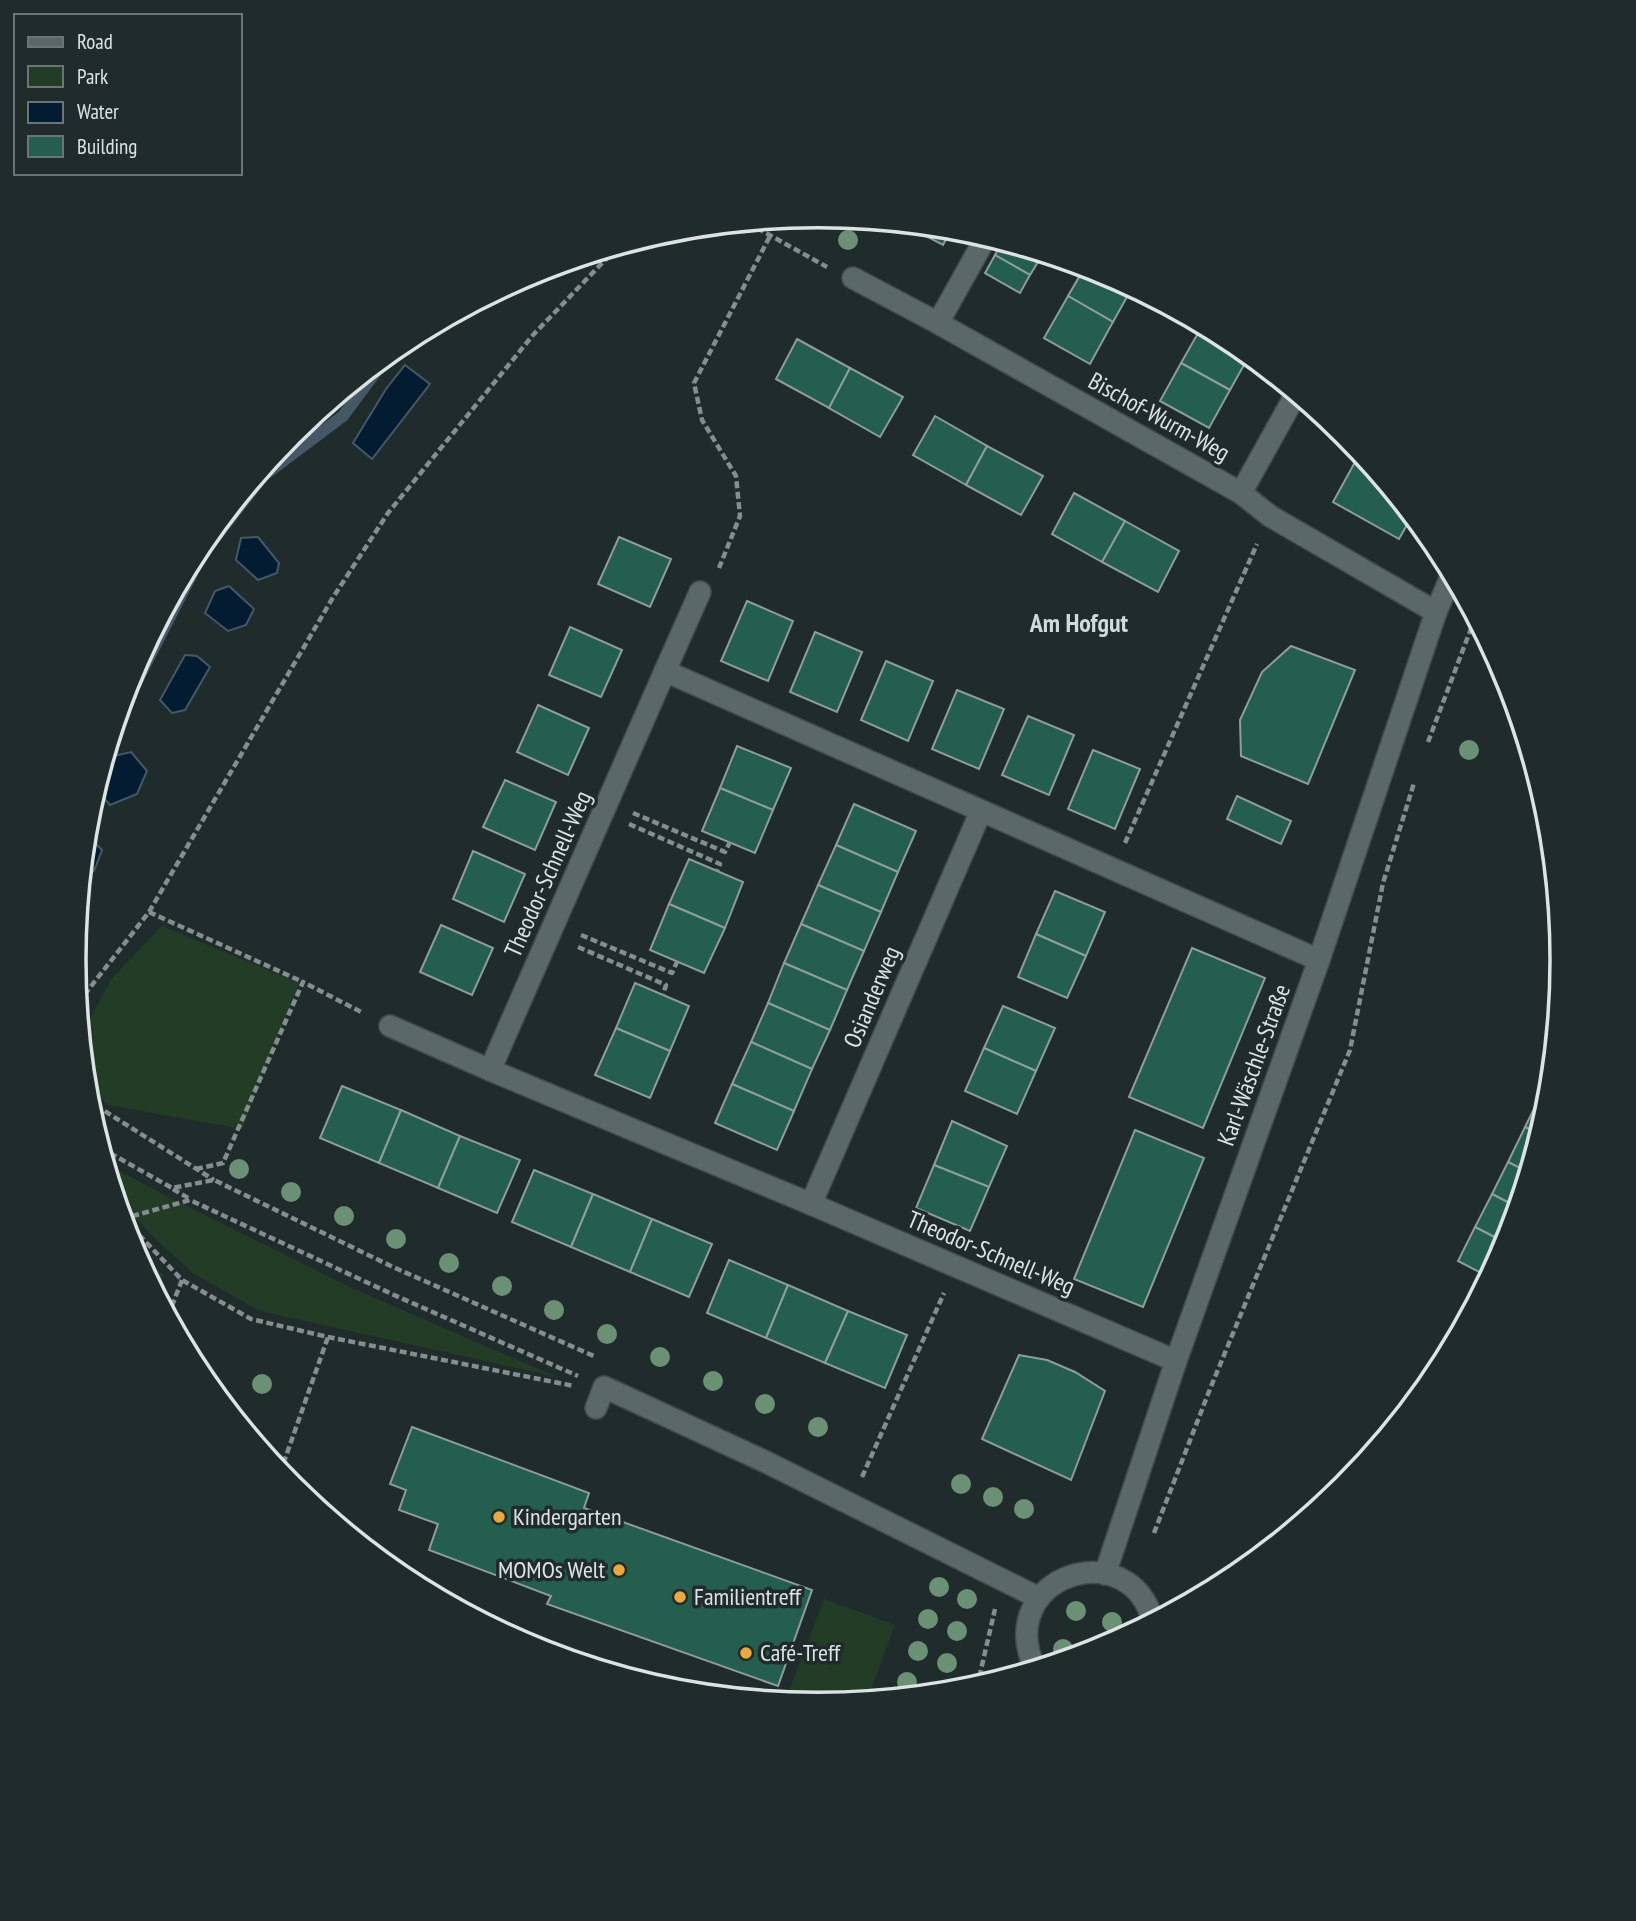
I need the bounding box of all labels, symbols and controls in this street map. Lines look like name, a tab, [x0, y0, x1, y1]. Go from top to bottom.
legend	[14, 14, 242, 175]
text: Road	[77, 28, 113, 55]
text: Park	[77, 63, 108, 90]
text: Water	[77, 98, 119, 125]
text: Building	[77, 133, 137, 160]
street label: Bischof-Wurm-Weg	[1083, 365, 1235, 468]
district label: Am Hofgut	[1029, 606, 1129, 639]
street label: Theodor-Schnell-Weg	[497, 786, 598, 962]
street label: Osianderweg	[836, 941, 907, 1052]
street label: Karl-Wäschle-Straße	[1210, 980, 1297, 1150]
street label: Theodor-Schnell-Weg	[903, 1203, 1080, 1302]
place label: Kindergarten	[513, 1501, 621, 1532]
marker: Kindergarten	[491, 1509, 507, 1525]
place label: MOMOs Welt	[498, 1554, 605, 1585]
marker: MOMOs Welt	[611, 1562, 627, 1578]
place label: Familientreff	[694, 1581, 802, 1612]
marker: Familientreff	[672, 1589, 688, 1605]
place label: Café-Treff	[760, 1637, 841, 1668]
marker: Café-Treff	[738, 1645, 754, 1661]

